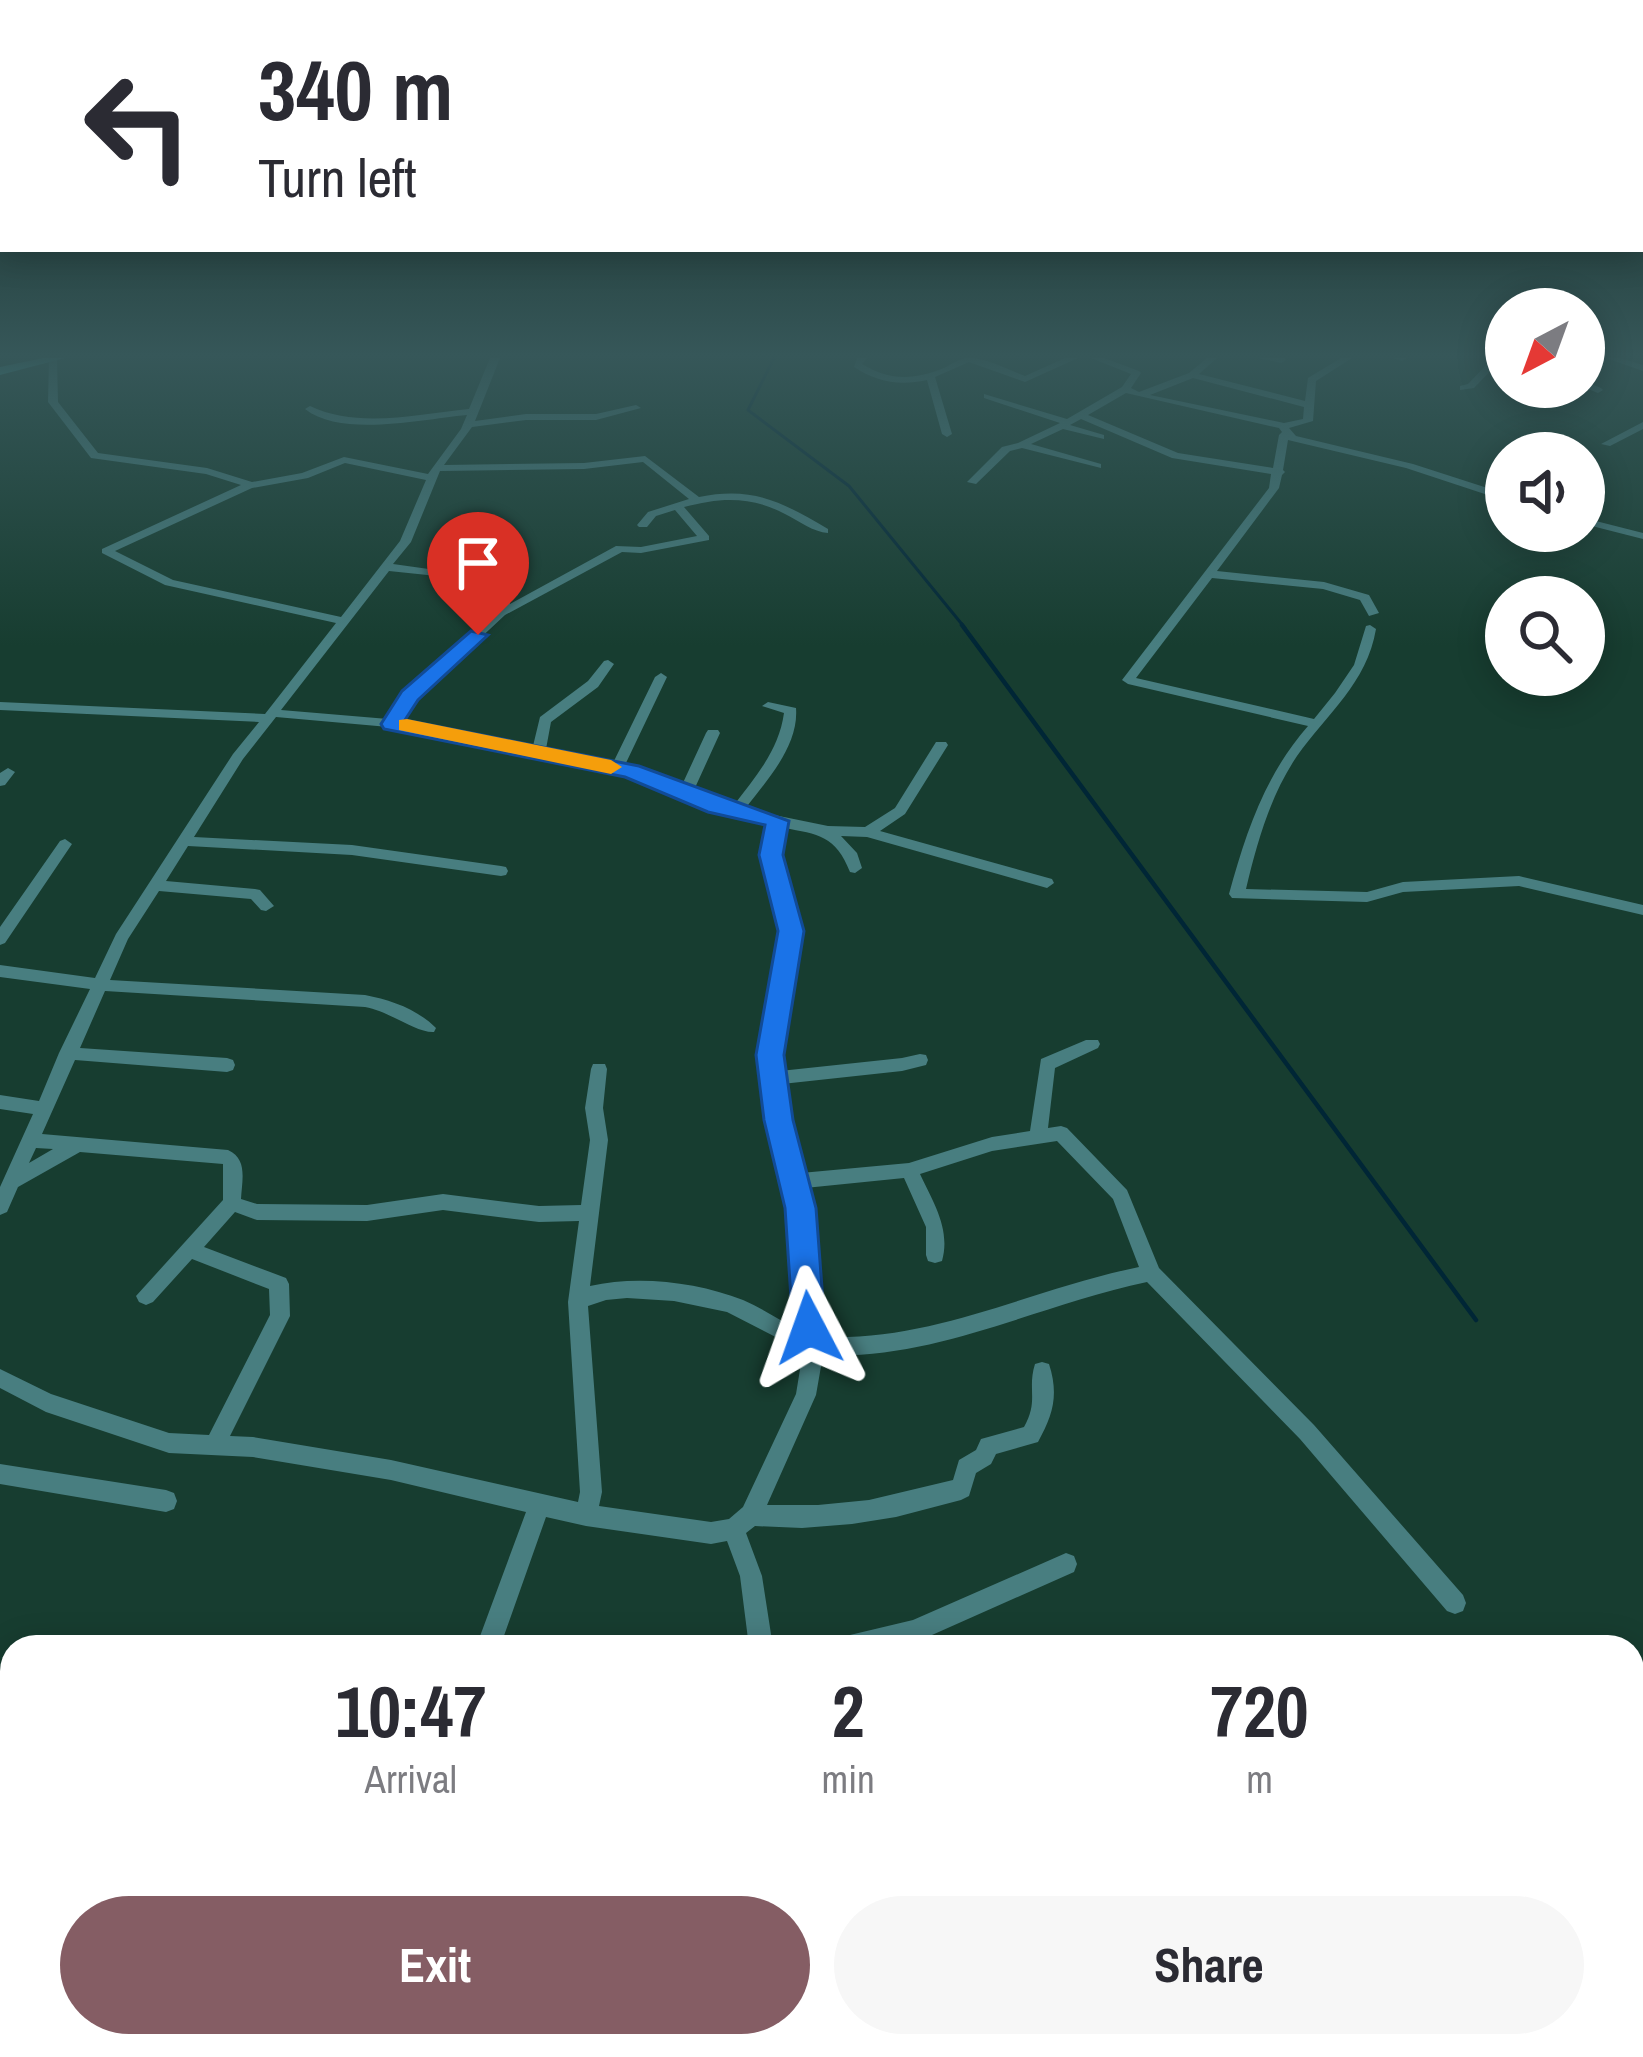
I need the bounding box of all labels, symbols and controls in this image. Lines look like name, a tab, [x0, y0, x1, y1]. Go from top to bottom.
text: 340 m	[258, 33, 453, 146]
icon: left	[60, 48, 216, 204]
text: Turn left	[258, 141, 417, 214]
north arrow	[1485, 288, 1605, 408]
map controls	[1485, 288, 1605, 696]
button: sound	[1485, 432, 1605, 552]
pin	[427, 512, 529, 635]
icon: arrive	[445, 530, 511, 596]
button: search	[1485, 576, 1605, 696]
position arrow	[746, 1265, 872, 1391]
text: 10:47	[335, 1662, 486, 1759]
text: 2	[832, 1662, 865, 1759]
text: 720	[1210, 1662, 1309, 1759]
text: Arrival	[365, 1753, 457, 1805]
text: min	[822, 1753, 875, 1805]
text: m	[1246, 1753, 1273, 1805]
button: Exit	[60, 1896, 810, 2034]
button: Share	[834, 1896, 1584, 2034]

